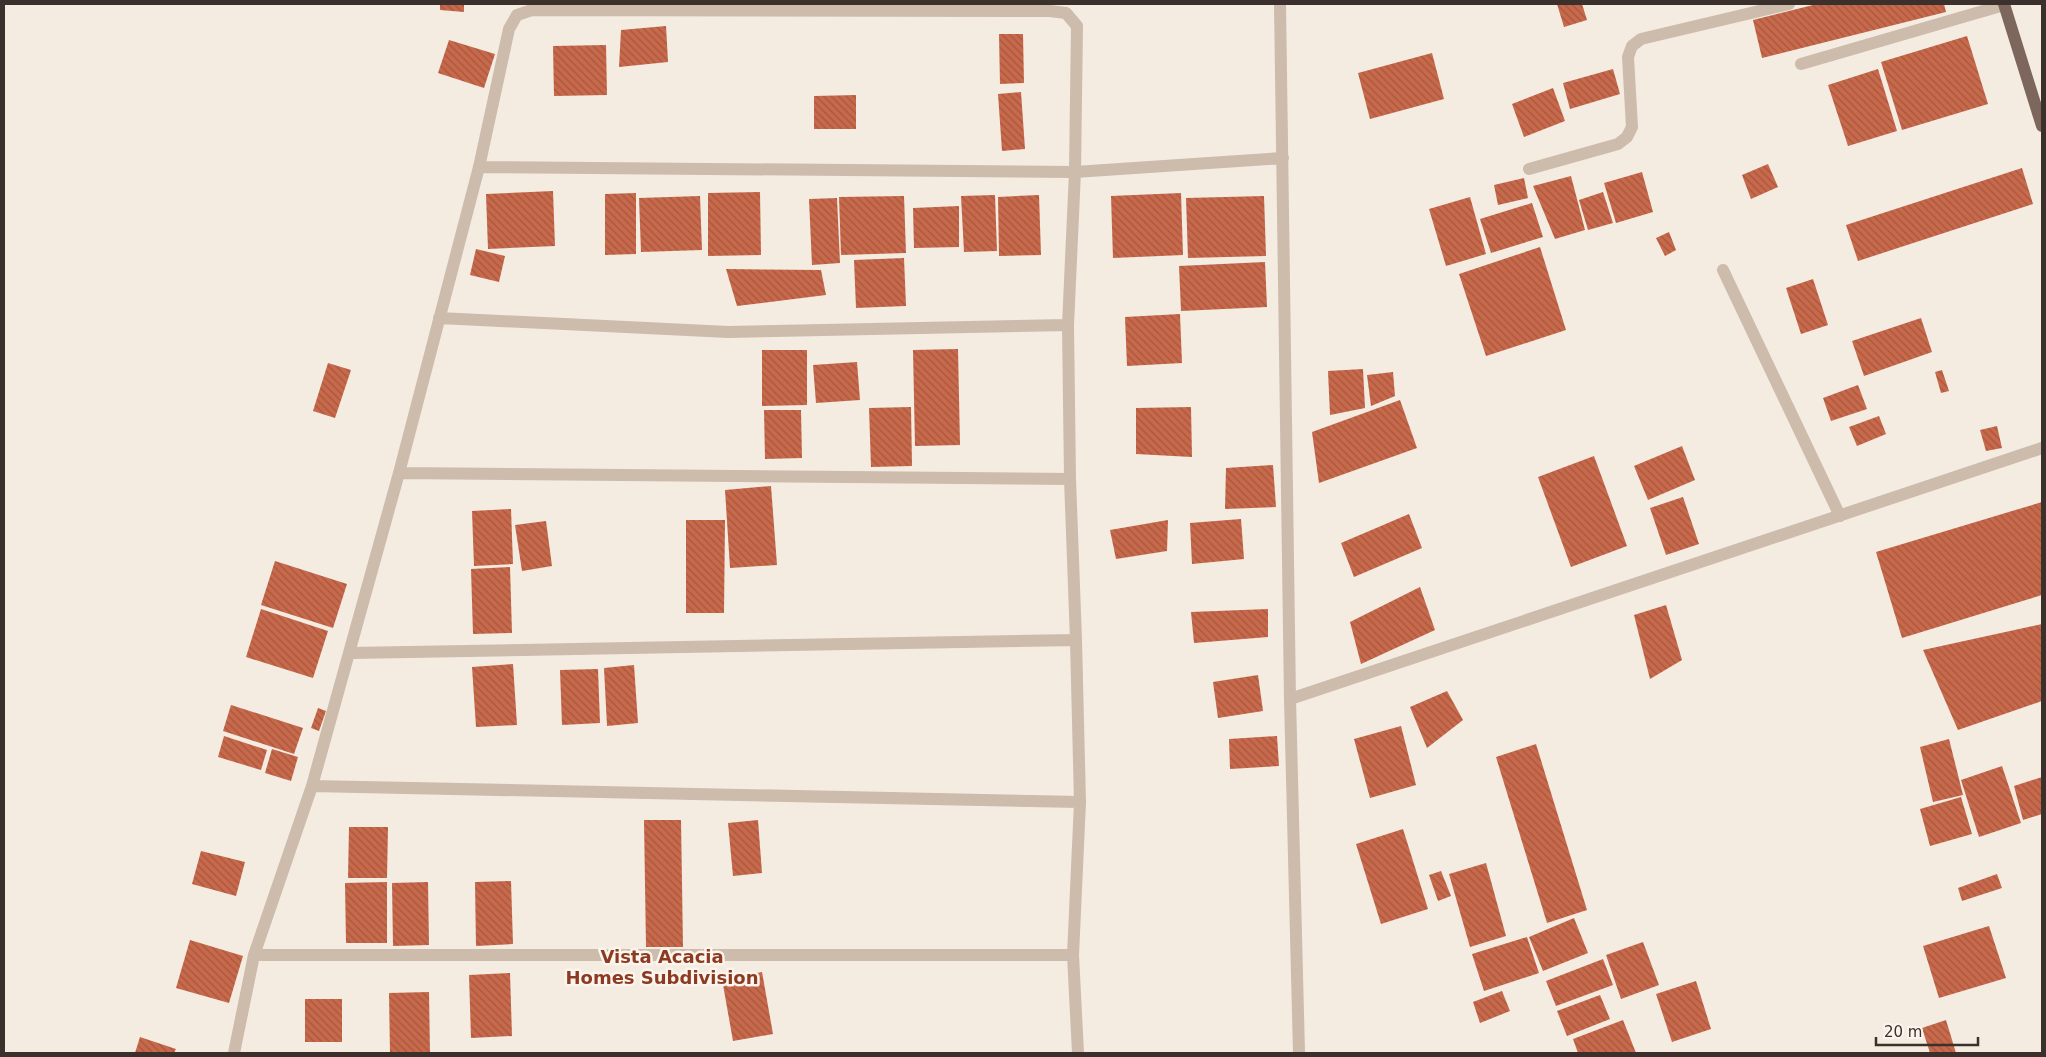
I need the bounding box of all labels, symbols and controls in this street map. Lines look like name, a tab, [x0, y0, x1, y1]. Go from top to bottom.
district label: Vista Acacia Homes Subdivision	[565, 946, 759, 988]
scale bar	[1876, 1014, 1978, 1046]
text: 20 m	[1884, 1023, 1922, 1041]

